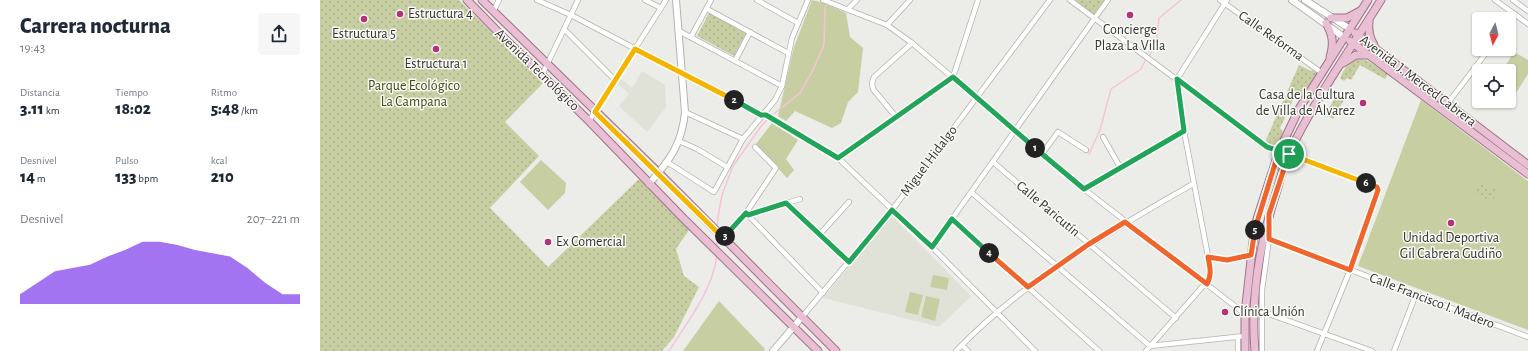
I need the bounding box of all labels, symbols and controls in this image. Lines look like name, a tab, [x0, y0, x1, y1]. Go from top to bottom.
place label: Estructura 4	[408, 7, 473, 21]
street label: Calle Reforma	[1236, 8, 1307, 64]
marker: Estructura 4	[395, 9, 405, 19]
marker: Concierge Plaza La Villa	[1125, 10, 1135, 20]
north arrow	[1472, 12, 1516, 56]
map controls	[1472, 12, 1516, 108]
button: share	[258, 13, 300, 55]
marker: Estructura 5	[359, 14, 369, 24]
text: Carrera nocturna	[20, 15, 171, 37]
place label: Concierge Plaza La Villa	[1094, 23, 1166, 53]
street label: Avenida Tecnológico	[492, 26, 582, 114]
place label: Estructura 5	[332, 27, 396, 41]
street label: Avenida J. Merced Cabrera	[1357, 33, 1479, 130]
text: 19:43	[20, 42, 45, 55]
marker: Estructura 1	[431, 44, 441, 54]
place label: Estructura 1	[405, 57, 467, 71]
button: locate	[1472, 64, 1516, 108]
park label: Parque Ecológico La Campana	[368, 79, 460, 109]
text: Distancia	[20, 87, 60, 98]
text: Tiempo	[115, 87, 148, 98]
text: Ritmo	[211, 87, 237, 98]
place label: Casa de la Cultura de Villa de Álvarez	[1256, 88, 1356, 118]
pin: 2	[724, 90, 744, 110]
text: 2	[731, 94, 737, 105]
marker: Casa de la Cultura de Villa de Álvarez	[1358, 98, 1368, 108]
text: 3.11	[20, 100, 44, 117]
text: 18:02	[115, 100, 151, 117]
text: 5:48	[211, 100, 239, 117]
text: km	[44, 105, 60, 116]
text: /km	[239, 105, 258, 116]
street label: Miguel Hidalgo	[898, 123, 960, 199]
pin	[1272, 137, 1306, 171]
pin: 1	[1025, 138, 1045, 158]
text: 1	[1033, 142, 1037, 153]
icon: arrive	[1278, 143, 1300, 165]
text: Desnivel	[20, 155, 57, 166]
text: Pulso	[115, 155, 139, 166]
text: kcal	[211, 155, 227, 166]
text: 14	[20, 168, 35, 185]
text: 133	[115, 168, 137, 185]
text: 210	[211, 168, 234, 185]
text: m	[35, 173, 46, 184]
text: bpm	[137, 173, 158, 184]
pin: 6	[1356, 173, 1376, 193]
text: 6	[1363, 177, 1369, 188]
street label: Calle Paricutín	[1014, 179, 1082, 239]
text: Desnivel	[20, 213, 64, 226]
text: 207–221 m	[247, 213, 300, 226]
marker: Unidad Deportiva Gil Cabrera Gudiño	[1446, 218, 1456, 228]
pin: 5	[1245, 220, 1265, 240]
text: 5	[1253, 224, 1257, 235]
pin: 3	[715, 226, 735, 246]
text: 3	[723, 230, 727, 241]
place label: Unidad Deportiva Gil Cabrera Gudiño	[1400, 231, 1502, 261]
place label: Ex Comercial	[556, 235, 626, 249]
marker: Ex Comercial	[543, 237, 553, 247]
pin: 4	[979, 243, 999, 263]
text: 4	[986, 247, 992, 258]
street label: Calle Francisco I. Madero	[1368, 271, 1497, 331]
place label: Clínica Unión	[1233, 305, 1305, 319]
marker: Clínica Unión	[1220, 307, 1230, 317]

